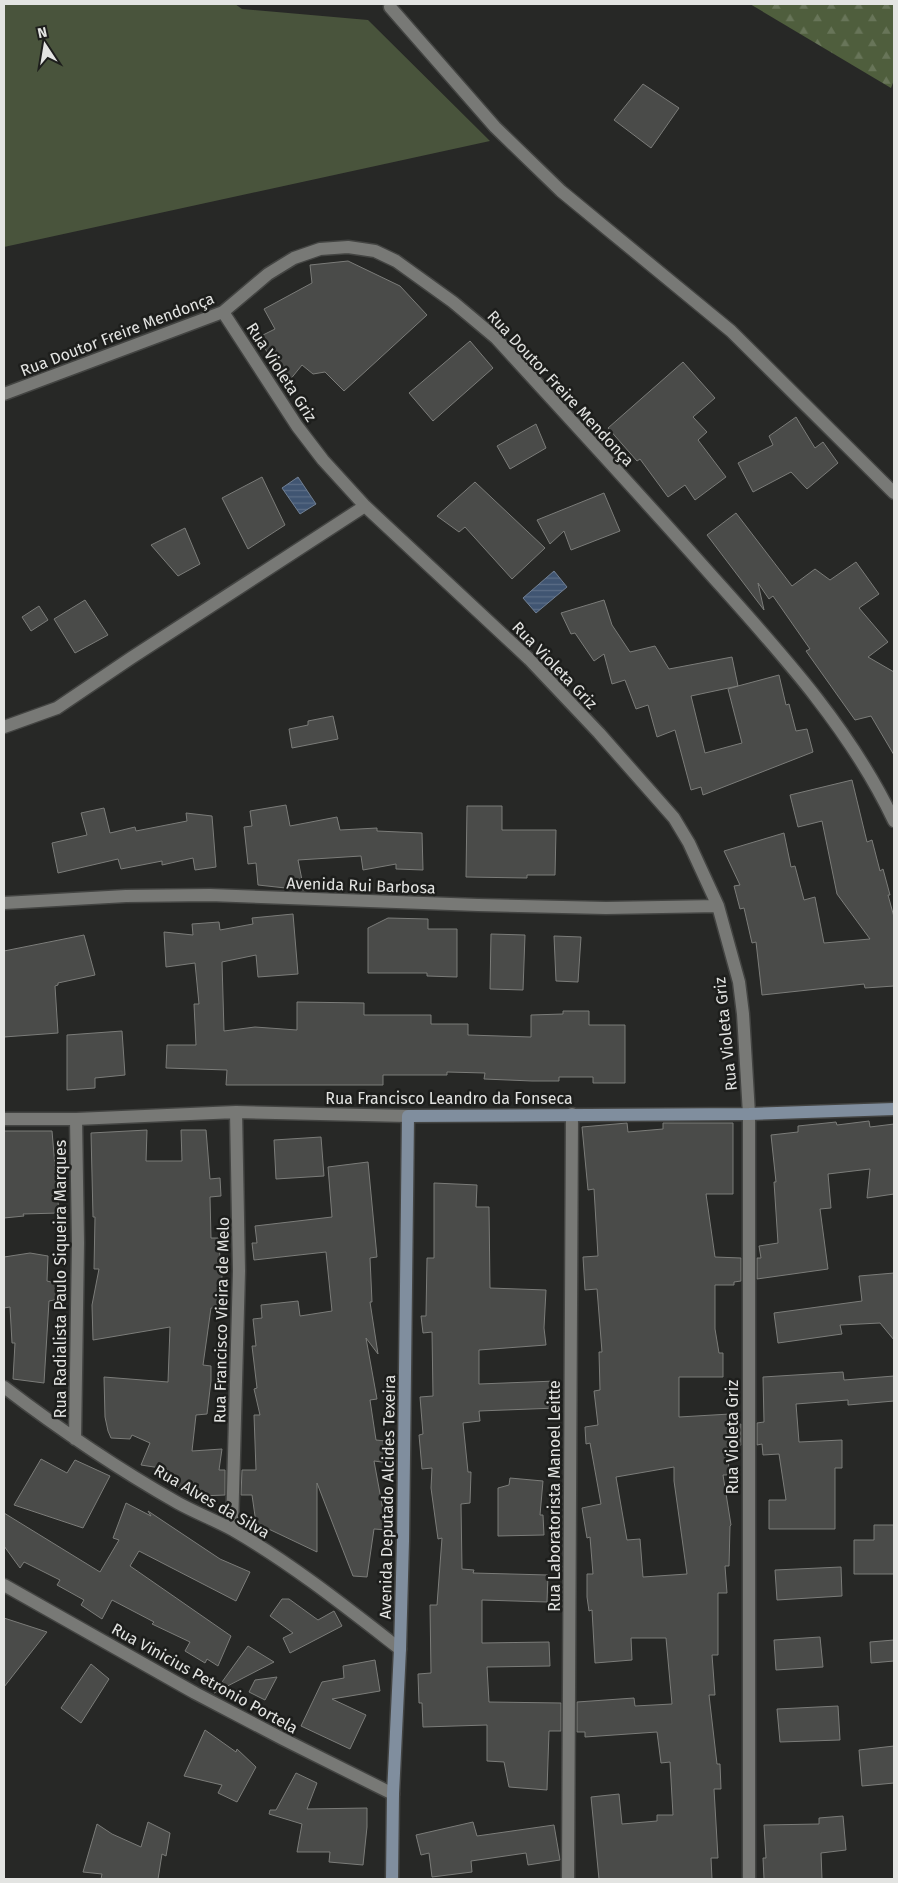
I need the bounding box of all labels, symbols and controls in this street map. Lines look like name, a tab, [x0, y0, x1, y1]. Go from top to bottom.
north arrow	[20, 20, 70, 70]
text: N	[36, 23, 49, 42]
street label: Rua Doutor Freire Mendonça	[18, 289, 217, 381]
street label: Rua Doutor Freire Mendonça	[483, 306, 638, 471]
street label: Rua Violeta Griz	[242, 319, 321, 425]
street label: Rua Violeta Griz	[508, 618, 601, 713]
street label: Avenida Rui Barbosa	[286, 873, 436, 898]
street label: Rua Violeta Griz	[710, 976, 741, 1092]
street label: Rua Francisco Leandro da Fonseca	[325, 1089, 573, 1108]
street label: Rua Radialista Paulo Siqueira Marques	[51, 1140, 70, 1418]
street label: Rua Francisco Vieira de Melo	[210, 1217, 233, 1423]
street label: Avenida Deputado Alcides Texeira	[376, 1375, 399, 1619]
street label: Rua Laboratorista Manoel Leitte	[545, 1380, 564, 1612]
street label: Rua Violeta Griz	[723, 1380, 742, 1494]
street label: Rua Alves da Silva	[151, 1461, 273, 1542]
street label: Rua Vinicius Petronio Portela	[108, 1619, 301, 1738]

